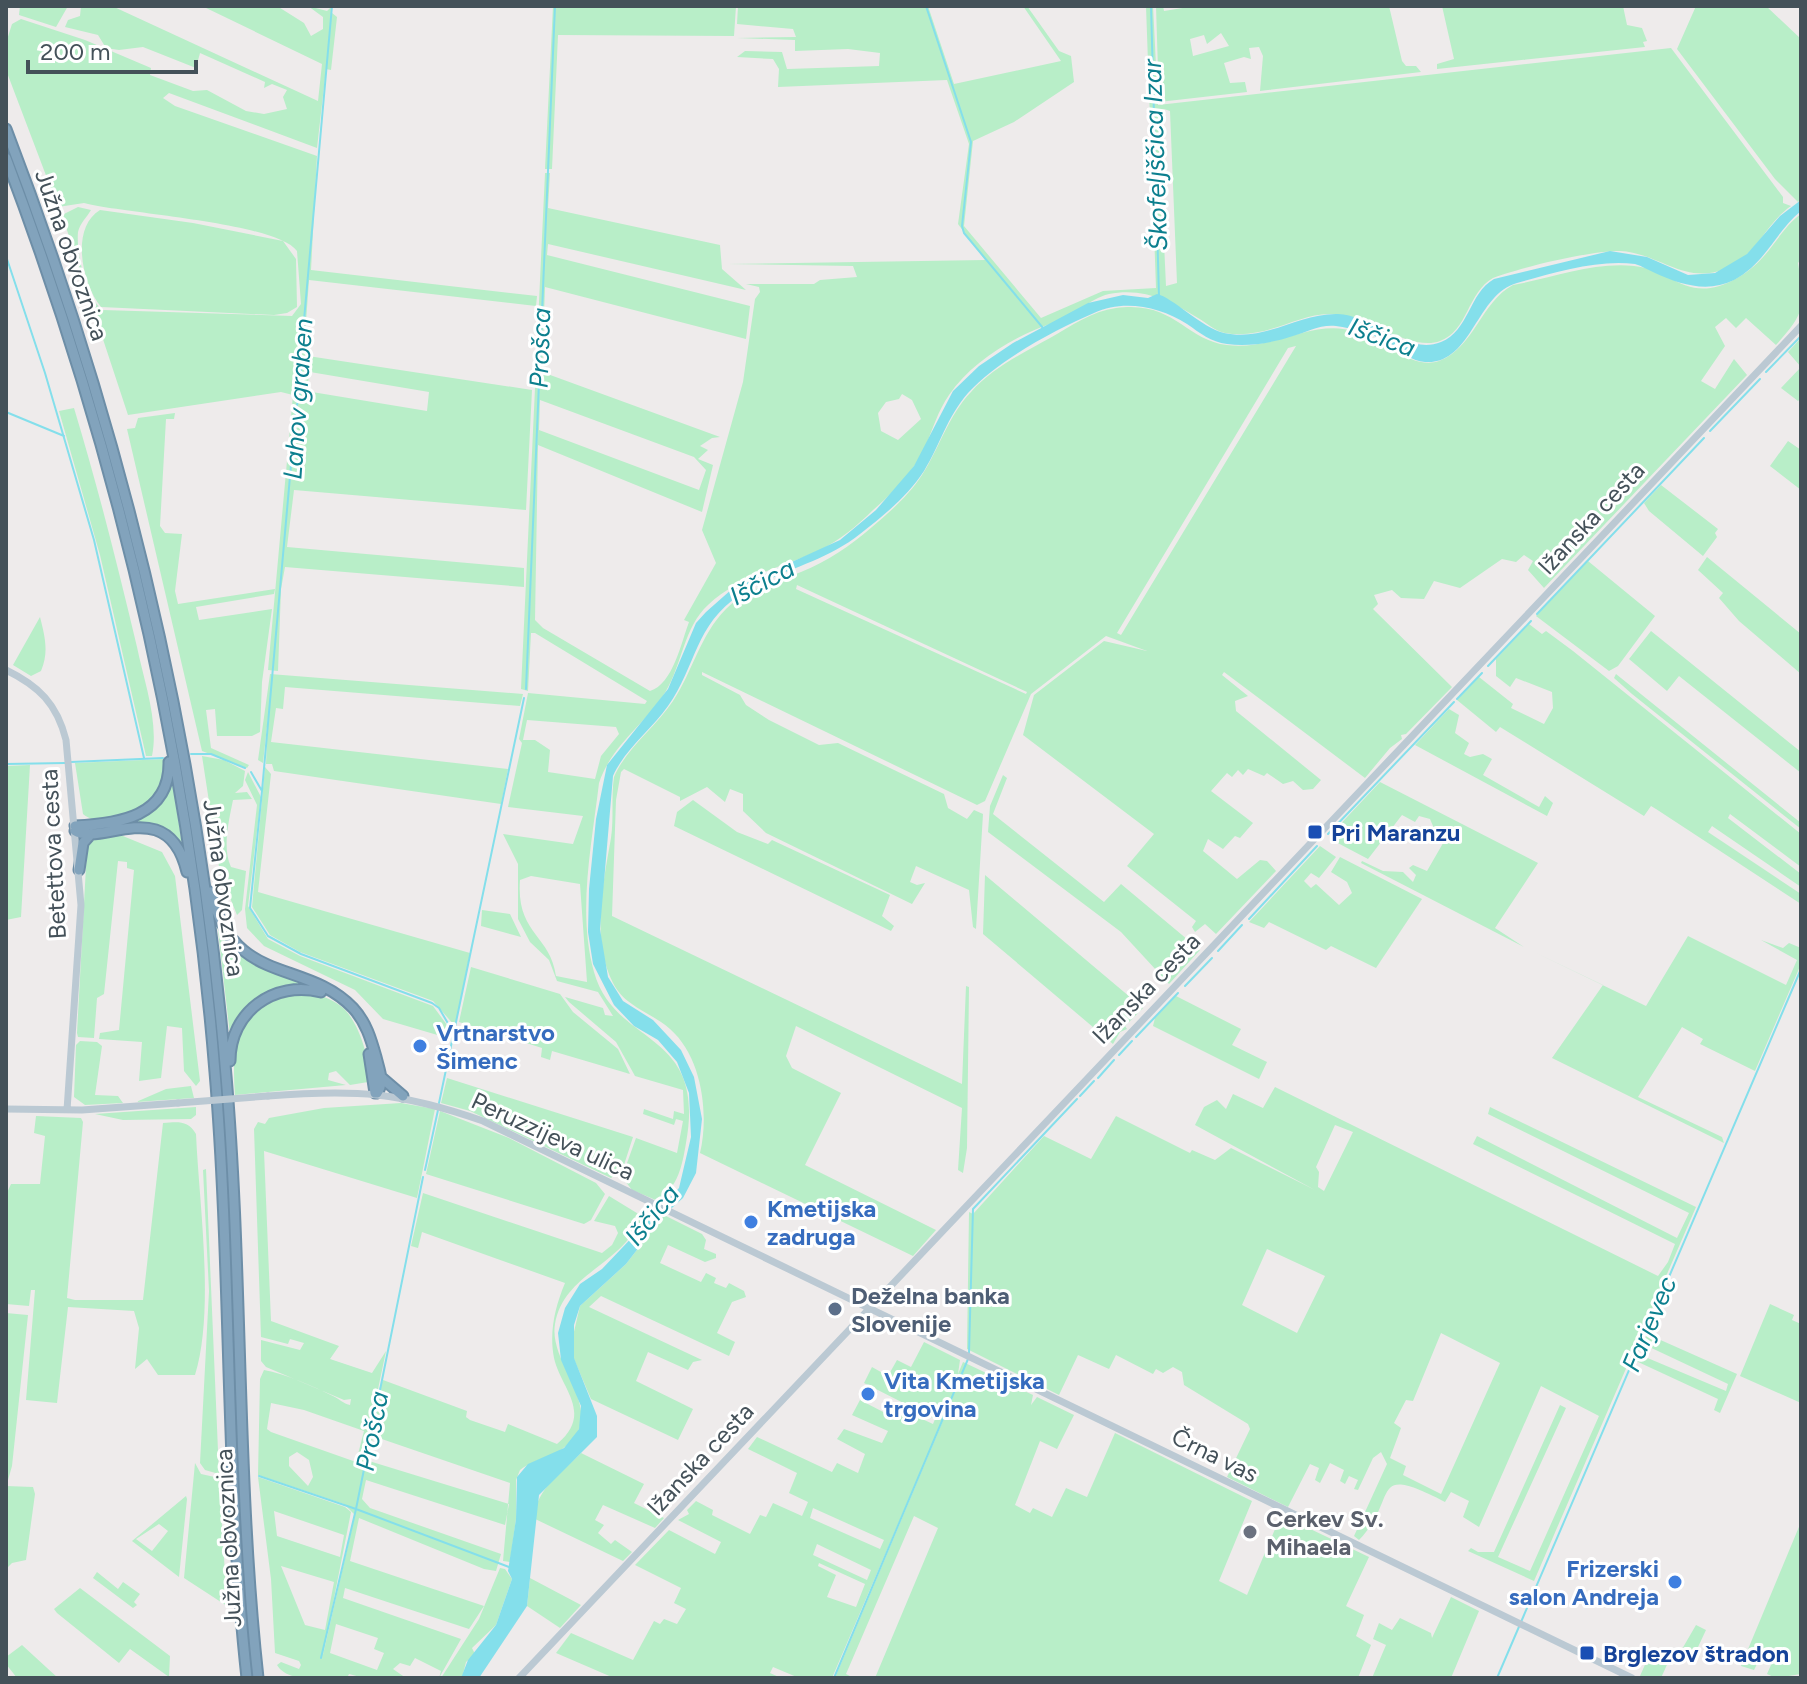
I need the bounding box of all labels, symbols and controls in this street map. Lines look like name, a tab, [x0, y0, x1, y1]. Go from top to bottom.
scale bar	[28, 24, 196, 74]
text: 200 m	[40, 37, 111, 66]
water label: Škofeljščica Izar	[1136, 58, 1174, 251]
street label: Južna obvoznica	[29, 166, 115, 344]
water label: Prošca	[523, 307, 557, 389]
water label: Iščica	[1344, 310, 1420, 364]
water label: Lahov graben	[276, 317, 320, 481]
street label: Ižanska cesta	[1532, 456, 1650, 580]
water label: Iščica	[724, 552, 800, 612]
street label: Betettova cesta	[34, 768, 72, 940]
street label: Južna obvoznica	[197, 797, 251, 979]
place label: Pri Maranzu	[1331, 818, 1460, 847]
marker: Pri Maranzu	[1306, 823, 1324, 841]
street label: Ižanska cesta	[1086, 926, 1206, 1050]
place label: Vrtnarstvo Šimenc	[436, 1018, 555, 1075]
marker: Vrtnarstvo Šimenc	[411, 1037, 429, 1055]
street label: Peruzzijeva ulica	[467, 1086, 639, 1186]
water label: Iščica	[618, 1178, 686, 1252]
place label: Kmetijska zadruga	[767, 1194, 876, 1251]
marker: Kmetijska zadruga	[742, 1213, 760, 1231]
water label: Farjevec	[1615, 1271, 1683, 1377]
place label: Deželna banka Slovenije	[851, 1281, 1010, 1338]
marker: Deželna banka Slovenije	[826, 1300, 844, 1318]
place label: Vita Kmetijska trgovina	[884, 1366, 1045, 1423]
marker: Vita Kmetijska trgovina	[859, 1385, 877, 1403]
water label: Prošca	[349, 1388, 395, 1474]
street label: Ižanska cesta	[641, 1397, 759, 1521]
street label: Črna vas	[1167, 1422, 1263, 1488]
street label: Južna obvoznica	[209, 1448, 247, 1628]
place label: Cerkev Sv. Mihaela	[1266, 1504, 1384, 1561]
marker: Cerkev Sv. Mihaela	[1241, 1523, 1259, 1541]
place label: Frizerski salon Andreja	[1509, 1554, 1659, 1611]
marker: Frizerski salon Andreja	[1666, 1573, 1684, 1591]
place label: Brglezov štradon	[1603, 1639, 1789, 1668]
marker: Brglezov štradon	[1578, 1644, 1596, 1662]

